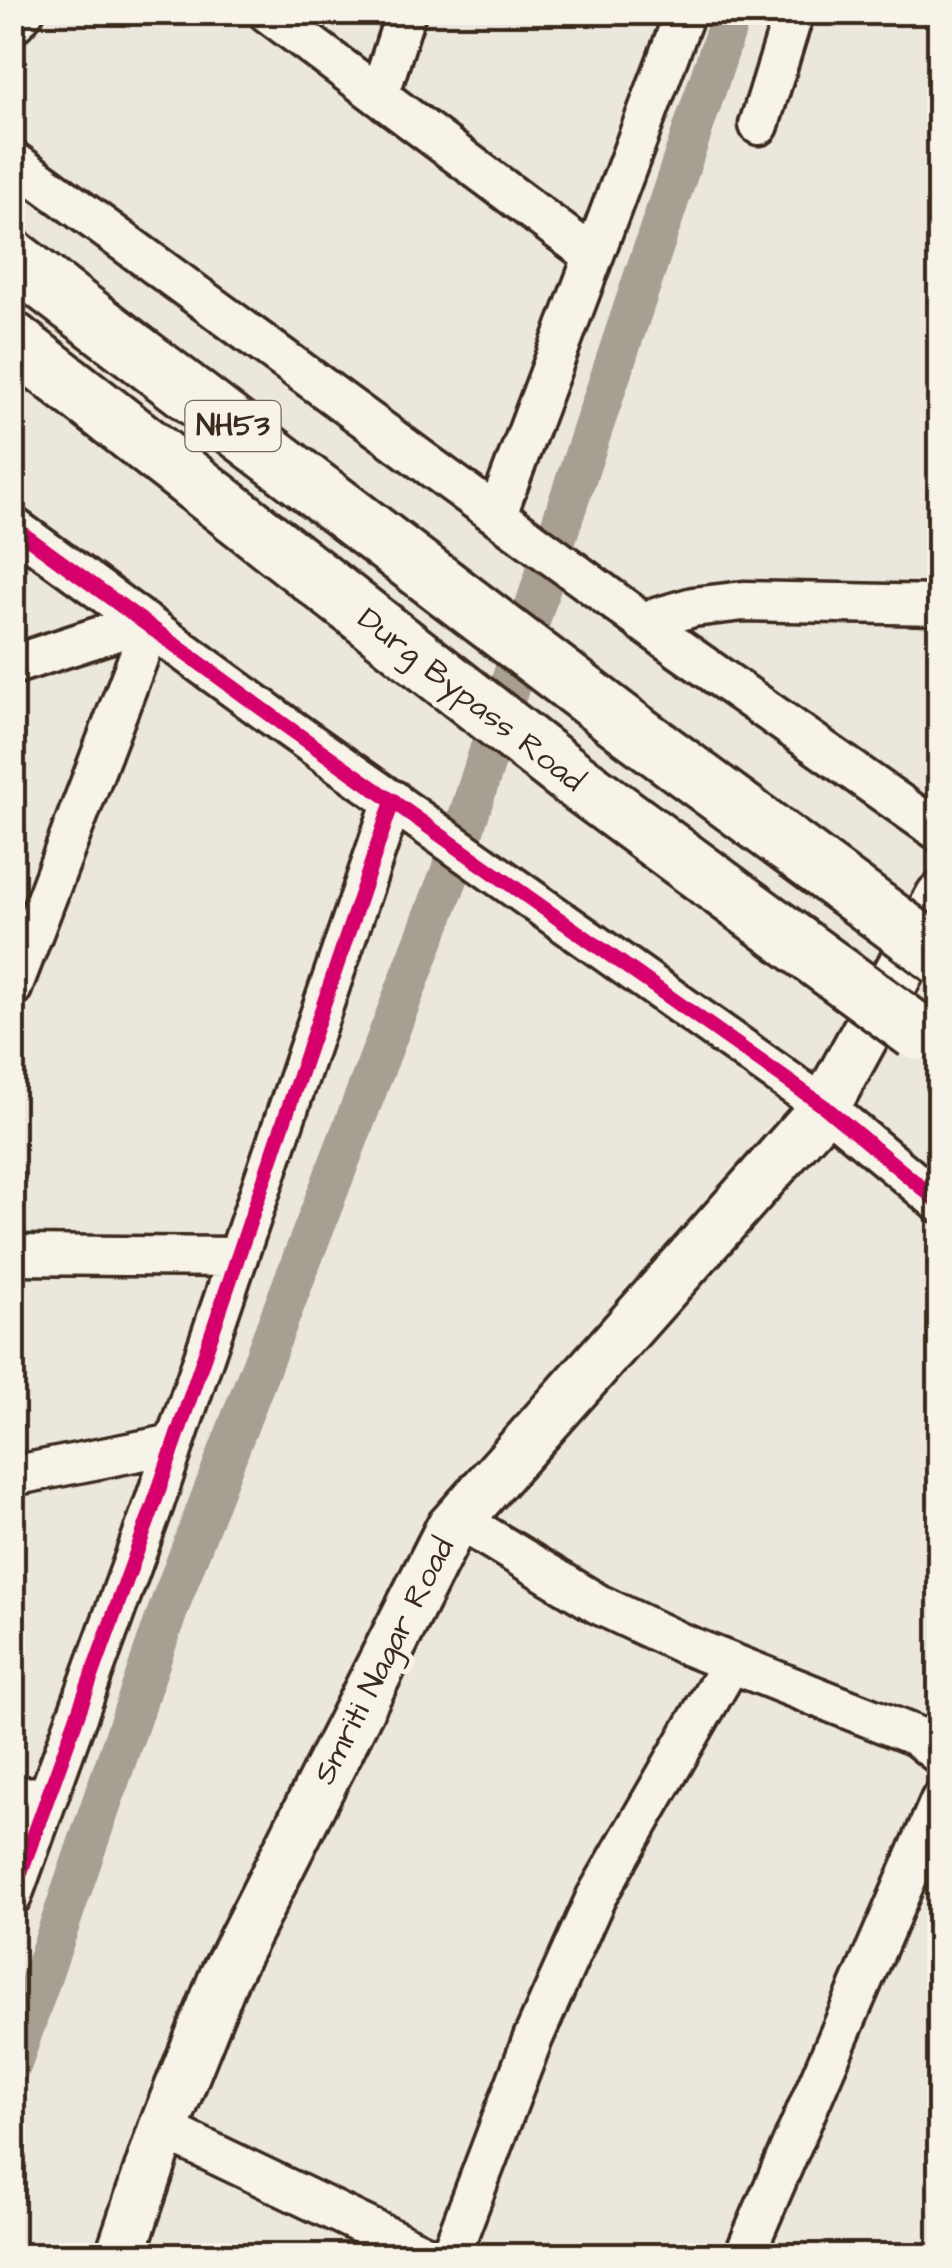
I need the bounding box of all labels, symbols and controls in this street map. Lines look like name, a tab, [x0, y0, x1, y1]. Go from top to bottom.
road number: NH53	[186, 401, 280, 451]
street label: Durg Bypass Road	[348, 597, 594, 803]
street label: Smriti Nagar Road	[302, 1530, 466, 1792]

